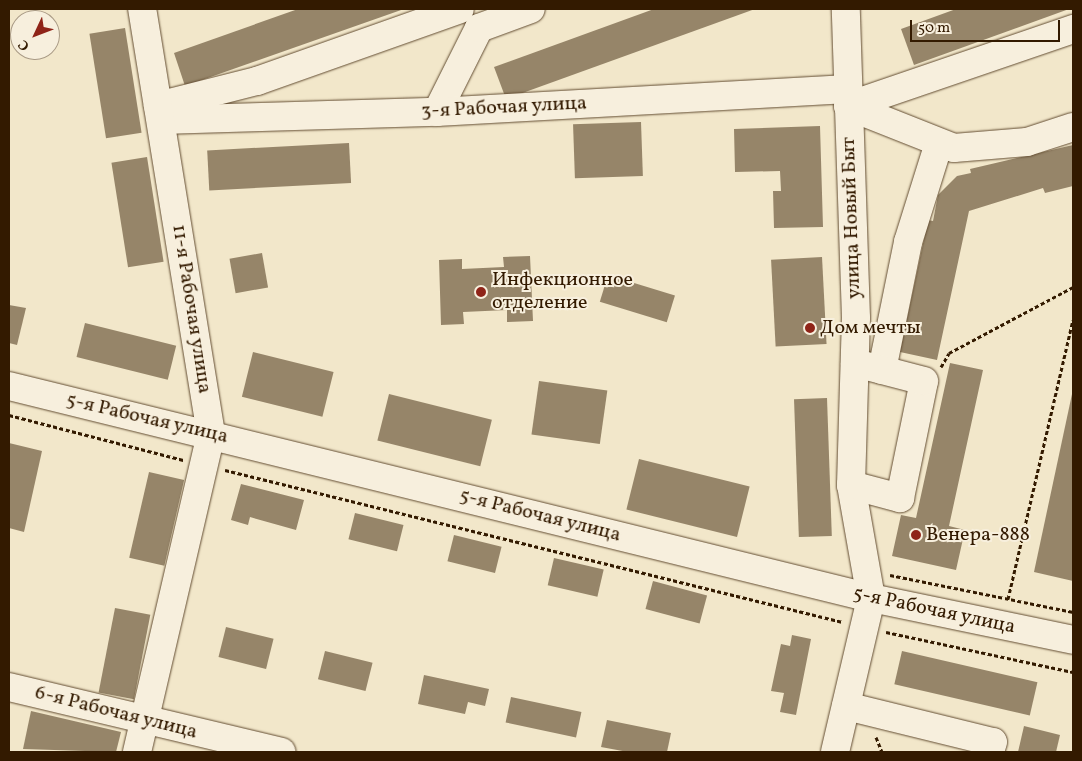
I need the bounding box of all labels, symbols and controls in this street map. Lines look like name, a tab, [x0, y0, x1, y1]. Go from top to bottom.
north arrow	[10, 10, 60, 60]
scale bar	[912, 10, 1062, 42]
text: 50 m	[918, 18, 950, 39]
text: С	[14, 35, 34, 55]
street label: 3-я Рабочая улица	[420, 92, 588, 124]
street label: улица Новый Быт	[837, 137, 867, 299]
street label: 11-я Рабочая улица	[166, 223, 216, 395]
place label: Инфекционное отделение	[492, 268, 633, 315]
marker: Инфекционное отделение	[474, 285, 488, 299]
place label: Дом мечты	[820, 316, 920, 340]
marker: Дом мечты	[804, 322, 816, 334]
street label: 5-я Рабочая улица	[63, 389, 231, 449]
street label: 5-я Рабочая улица	[457, 484, 623, 548]
place label: Венера-888	[926, 523, 1030, 547]
marker: Венера-888	[910, 529, 922, 541]
street label: 5-я Рабочая улица	[850, 582, 1018, 640]
street label: 6-я Рабочая улица	[32, 681, 200, 745]

